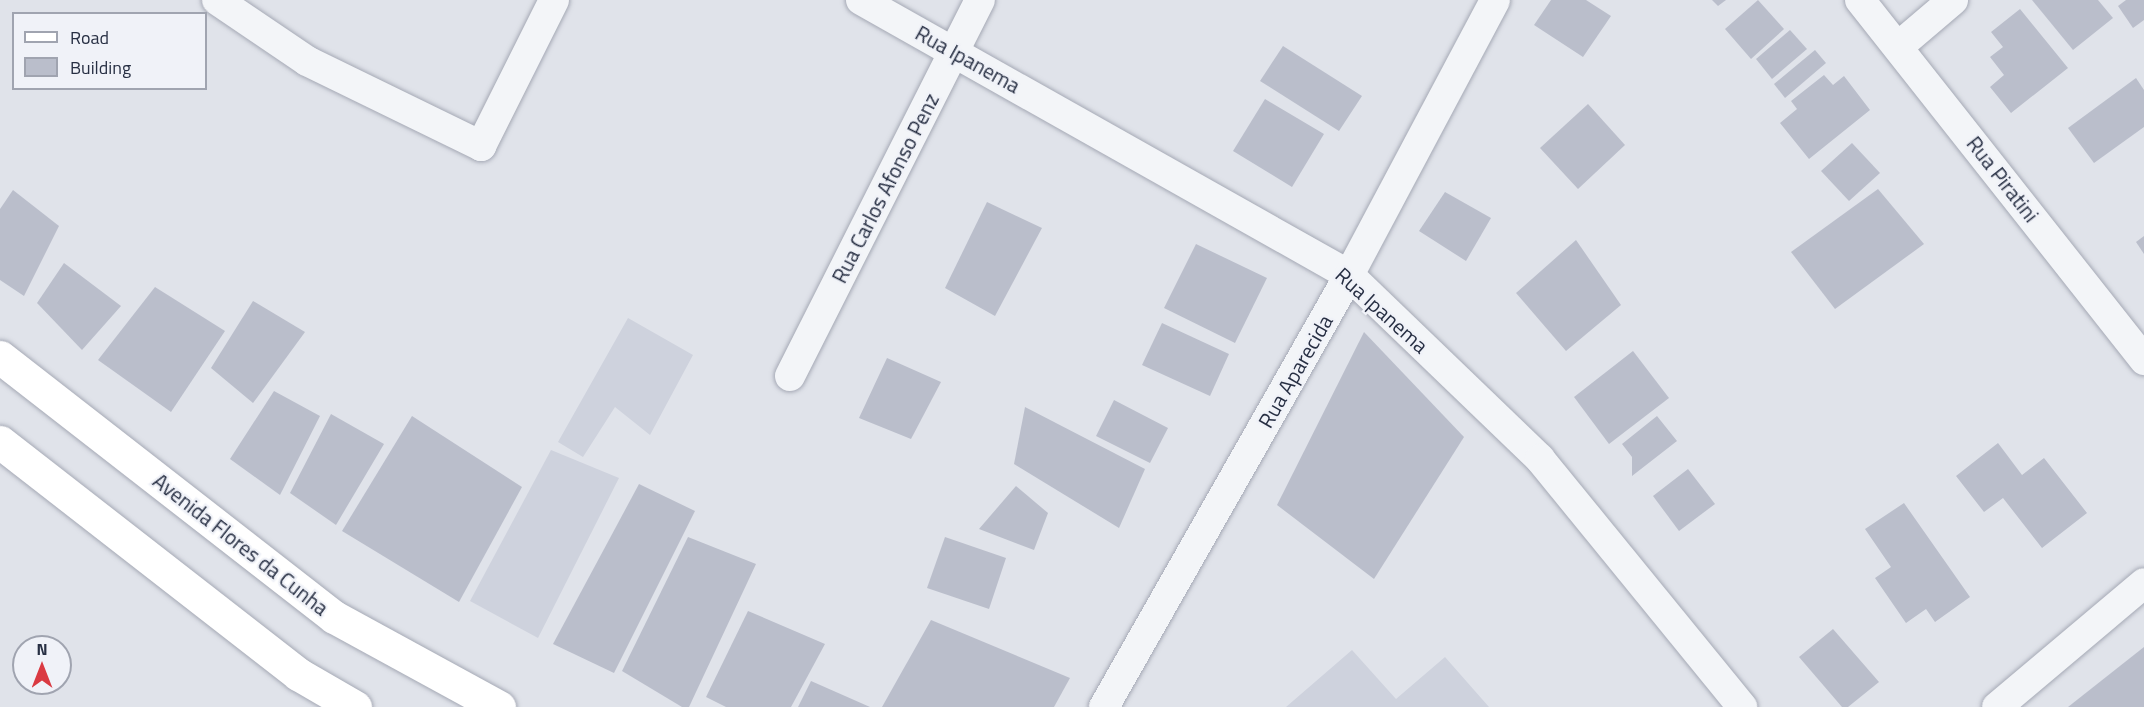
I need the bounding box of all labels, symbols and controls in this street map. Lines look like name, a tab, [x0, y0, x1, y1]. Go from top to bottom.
legend	[12, 12, 207, 90]
street label: Rua Ipanema	[911, 20, 1025, 98]
text: Road	[70, 24, 109, 51]
text: Building	[70, 54, 131, 81]
street label: Rua Carlos Afonso Penz	[826, 89, 944, 287]
street label: Rua Piratini	[1962, 131, 2044, 227]
street label: Rua Ipanema	[1331, 262, 1433, 358]
street label: Rua Aparecida	[1253, 310, 1337, 432]
street label: Avenida Flores da Cunha	[148, 468, 334, 620]
north arrow	[12, 635, 72, 695]
text: N	[36, 637, 48, 661]

